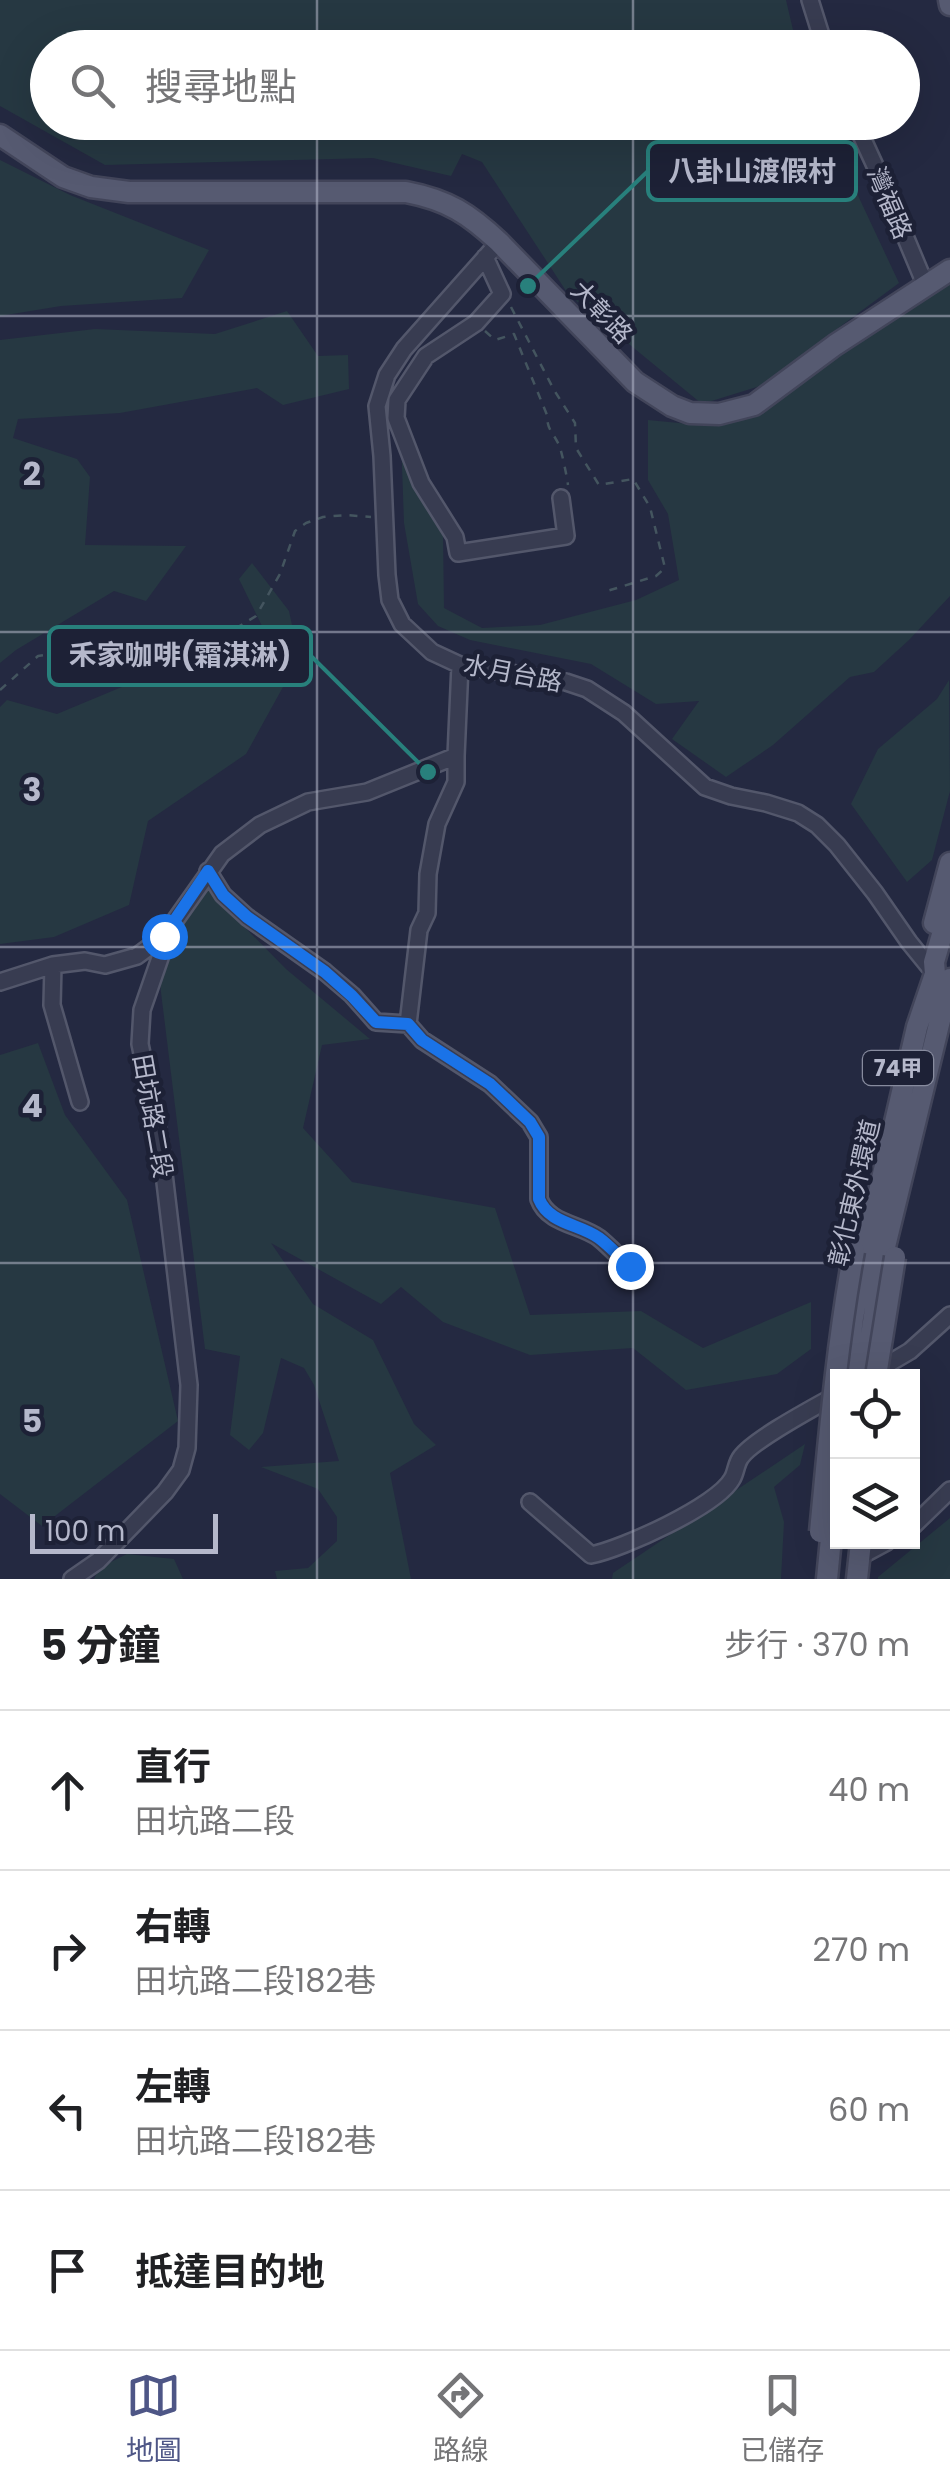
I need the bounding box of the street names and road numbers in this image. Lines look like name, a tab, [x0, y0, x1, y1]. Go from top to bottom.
street label: 灣福路	[859, 162, 920, 245]
street label: 大彰路	[563, 273, 640, 351]
street label: 水月台路	[460, 647, 565, 700]
street label: 田坑路二段	[124, 1051, 181, 1181]
road number: 74甲	[863, 1051, 933, 1085]
street label: 彰化東外環道	[821, 1116, 888, 1270]

